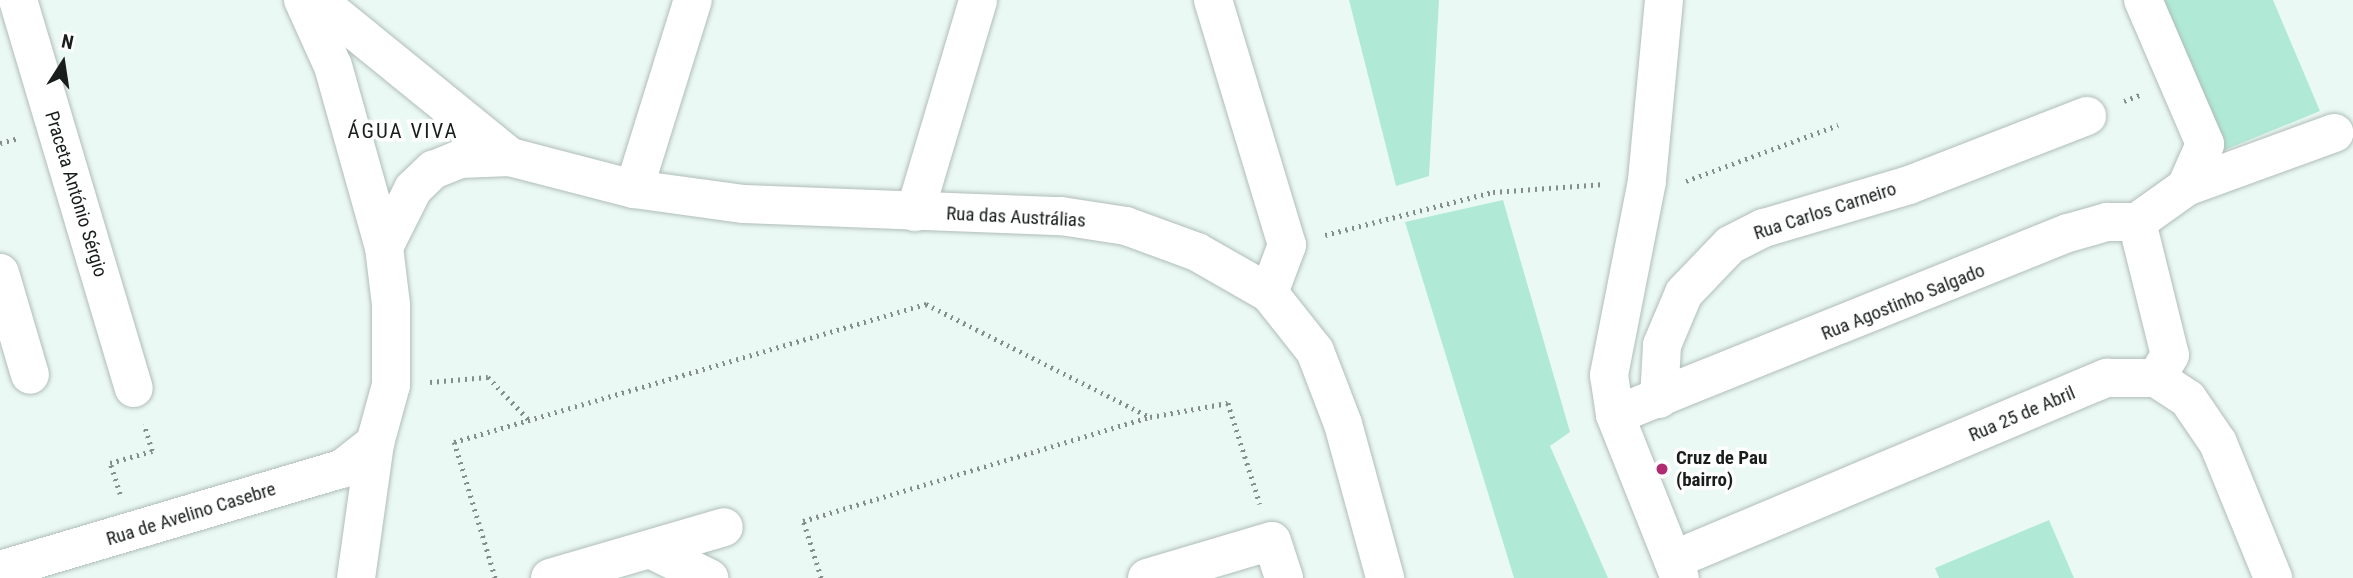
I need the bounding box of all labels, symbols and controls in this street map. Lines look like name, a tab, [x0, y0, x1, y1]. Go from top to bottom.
north arrow	[28, 28, 98, 98]
text: N	[59, 30, 76, 54]
street label: Praceta António Sérgio	[40, 108, 112, 280]
district label: ÁGUA VIVA	[349, 118, 457, 144]
street label: Rua Carlos Carneiro	[1751, 177, 1899, 245]
street label: Rua das Austrálias	[946, 202, 1086, 232]
street label: Rua Agostinho Salgado	[1818, 259, 1988, 345]
street label: Rua 25 de Abril	[1965, 381, 2079, 447]
place label: Cruz de Pau (bairro)	[1676, 447, 1767, 491]
marker: Cruz de Pau (bairro)	[1654, 461, 1670, 477]
street label: Rua de Avelino Casebre	[104, 477, 278, 551]

